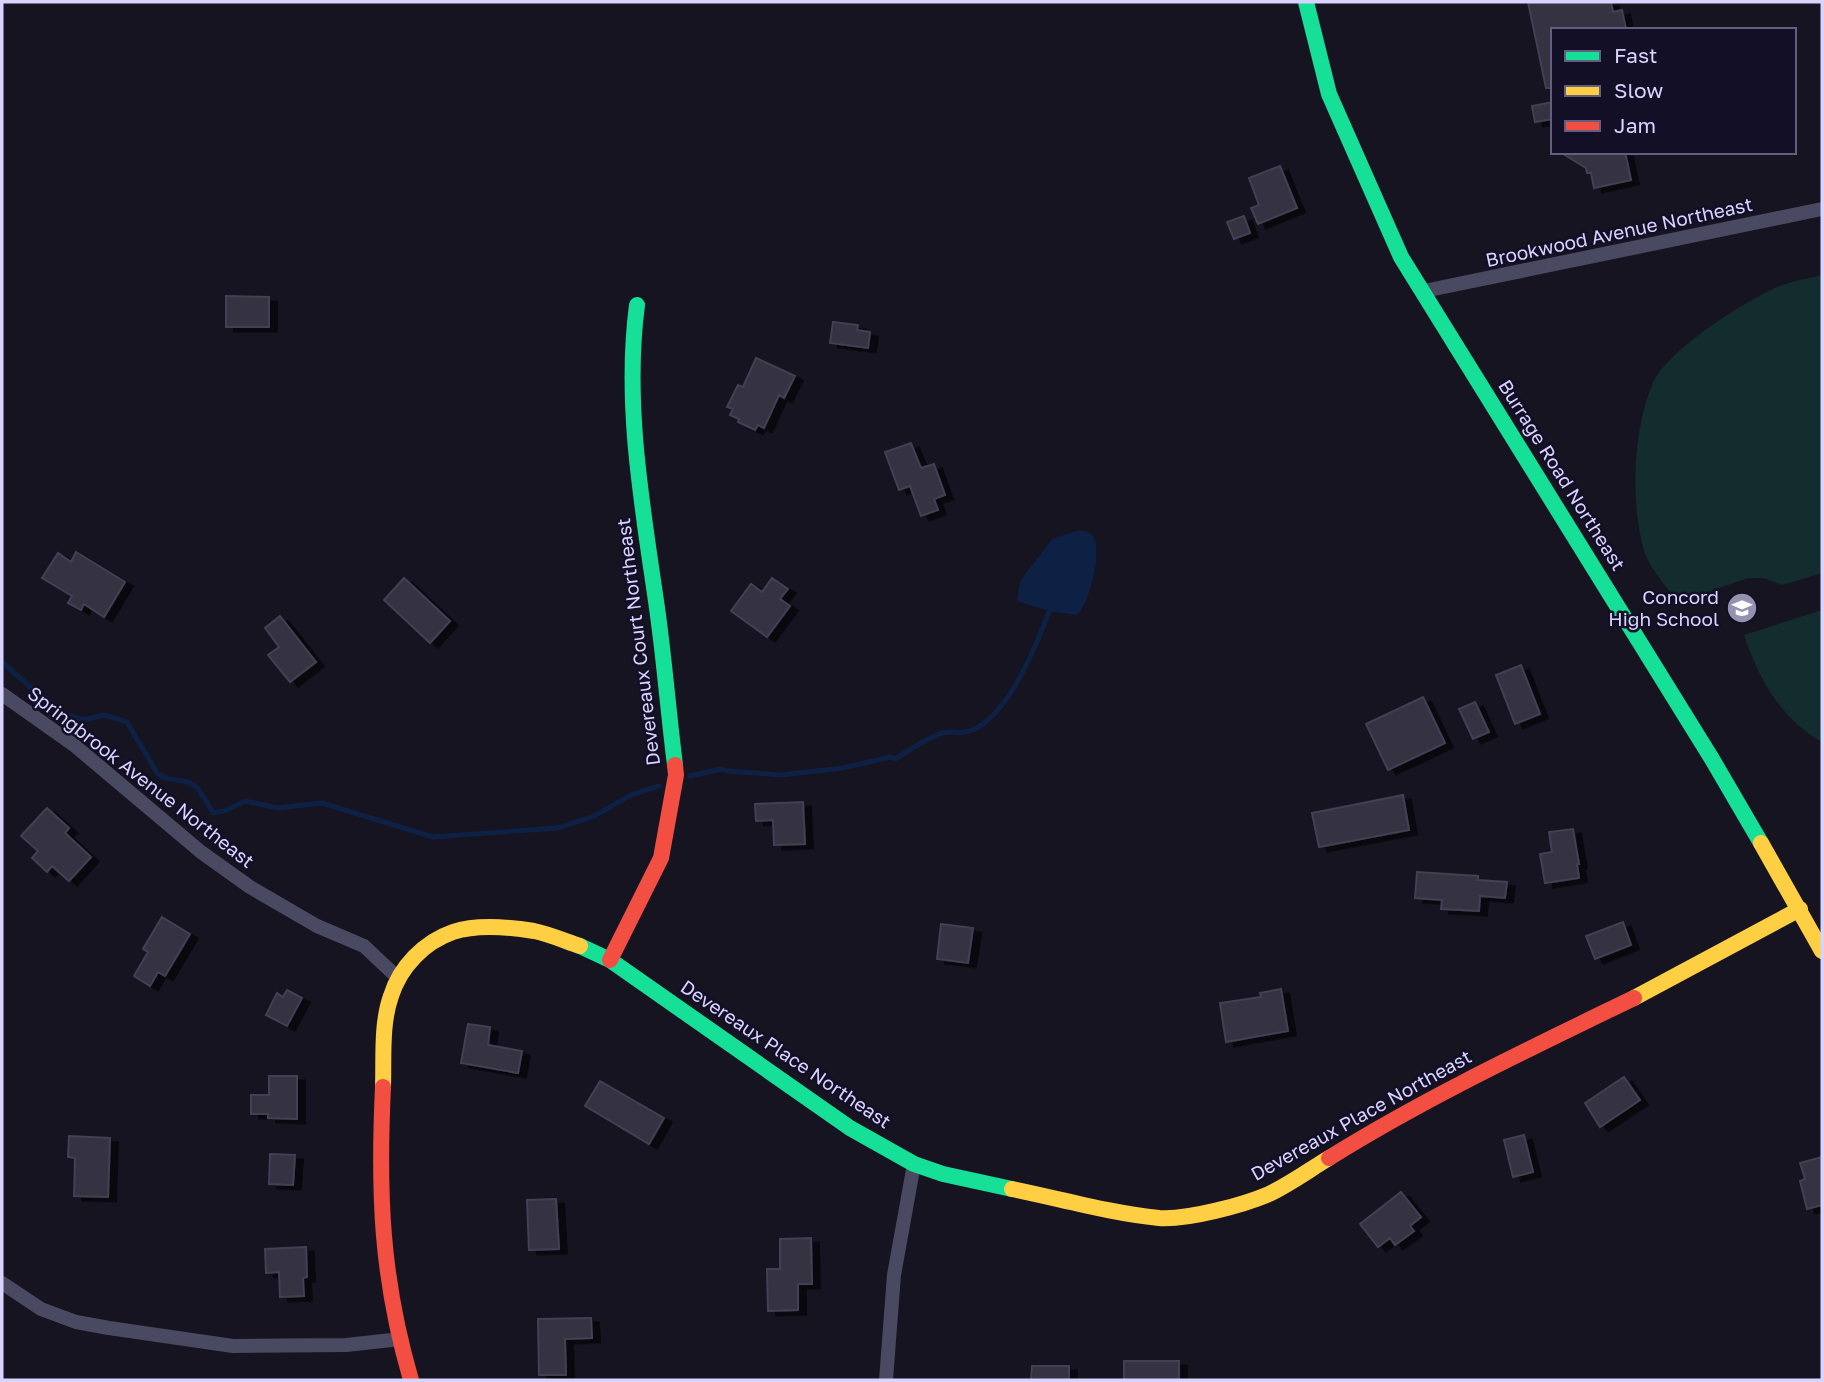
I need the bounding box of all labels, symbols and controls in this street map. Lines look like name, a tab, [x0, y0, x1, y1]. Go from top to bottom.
legend	[1551, 28, 1796, 154]
text: Fast	[1614, 42, 1657, 68]
text: Slow	[1614, 77, 1663, 103]
text: Jam	[1614, 112, 1656, 138]
street label: Brookwood Avenue Northeast	[1483, 192, 1754, 271]
street label: Burrage Road Northeast	[1494, 375, 1631, 574]
street label: Devereaux Court Northeast	[611, 517, 664, 767]
place label: Concord High School	[1608, 585, 1719, 630]
school or university icon: Concord High School	[1725, 591, 1759, 625]
street label: Springbrook Avenue Northeast	[23, 681, 259, 872]
street label: Devereaux Place Northeast	[677, 975, 896, 1133]
street label: Devereaux Place Northeast	[1246, 1044, 1475, 1185]

